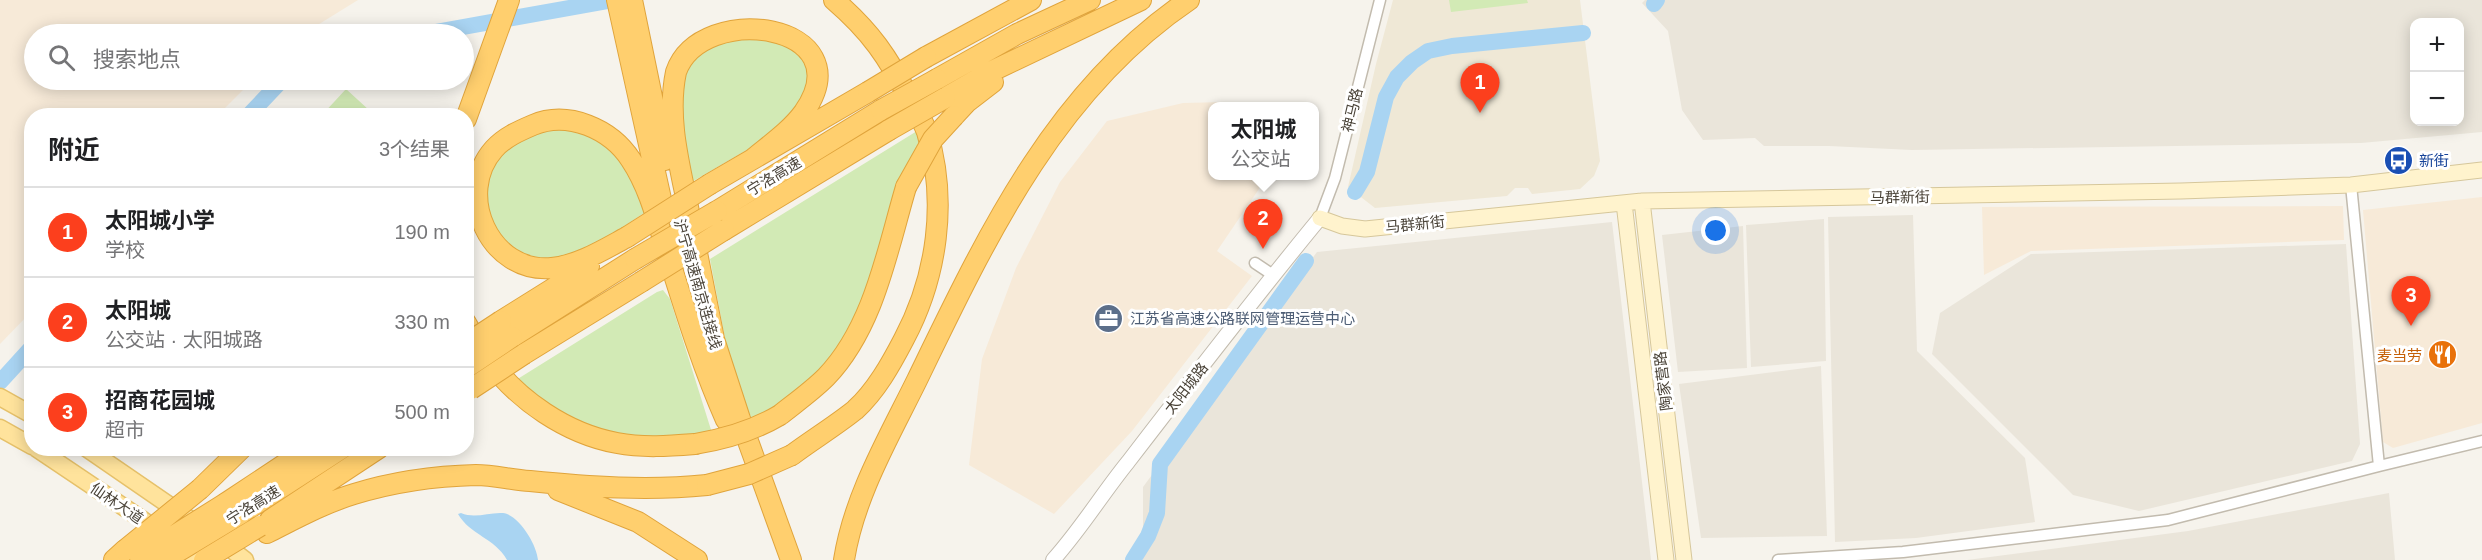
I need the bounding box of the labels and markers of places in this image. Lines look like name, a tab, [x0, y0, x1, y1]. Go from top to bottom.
pin: 1	[1460, 63, 1500, 113]
bus stop icon: 新街	[2382, 144, 2414, 176]
place label: 新街	[2419, 152, 2449, 169]
pin: 2	[1244, 200, 1282, 249]
pin: 3	[2392, 276, 2430, 326]
office icon: 江苏省高速公路联网管理运营中心	[1093, 302, 1125, 334]
place label: 江苏省高速公路联网管理运营中心	[1130, 310, 1355, 327]
restaurant icon: 麦当劳	[2427, 339, 2459, 371]
place label: 麦当劳	[2377, 347, 2422, 364]

